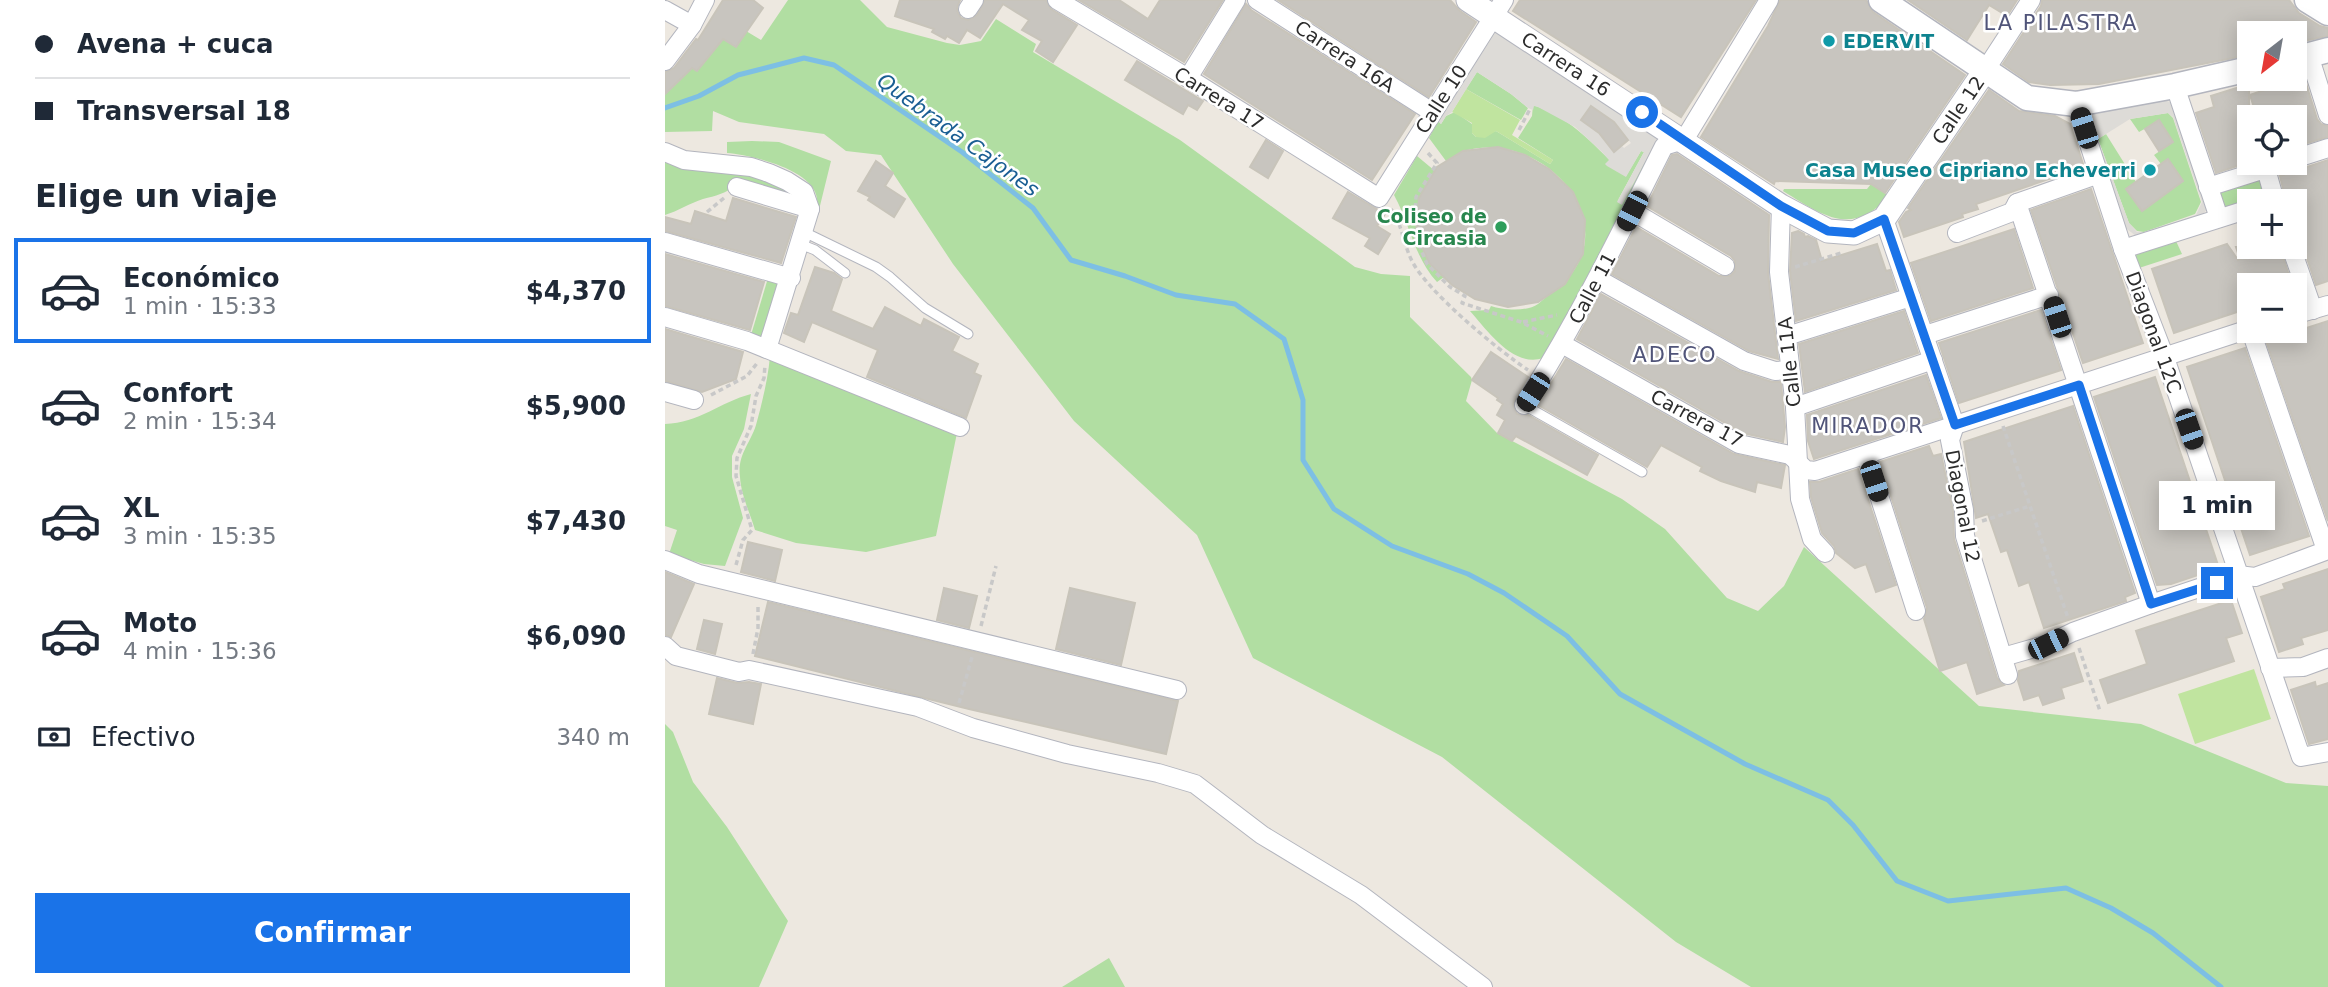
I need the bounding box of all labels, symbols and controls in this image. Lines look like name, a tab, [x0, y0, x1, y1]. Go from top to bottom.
district label: LA PILASTRA	[1984, 11, 2138, 35]
street label: Carrera 16A	[1291, 16, 1399, 96]
north arrow	[2237, 21, 2307, 91]
map controls	[2237, 21, 2307, 343]
street label: Carrera 16	[1518, 27, 1614, 101]
text: Avena + cuca	[77, 29, 274, 59]
place label: EDERVIT	[1843, 30, 1934, 52]
marker: EDERVIT	[1821, 33, 1837, 49]
street label: Calle 10	[1411, 61, 1471, 137]
street label: Carrera 17	[1170, 62, 1268, 134]
water label: Quebrada Cajones	[873, 68, 1044, 202]
street label: Calle 12	[1927, 72, 1989, 148]
text: Transversal 18	[77, 96, 291, 126]
route start	[1626, 96, 1658, 128]
car	[2068, 105, 2101, 151]
button: locate	[2237, 105, 2307, 175]
place label: Casa Museo Cipriano Echeverri	[1805, 159, 2136, 181]
marker: Casa Museo Cipriano Echeverri	[2142, 162, 2158, 178]
text: Elige un viaje	[35, 177, 277, 215]
car	[1614, 188, 1651, 234]
button: +	[2237, 189, 2307, 259]
place label: Coliseo de Circasia	[1377, 205, 1487, 249]
marker: Coliseo de Circasia	[1493, 219, 1509, 235]
street label: Calle 11	[1564, 249, 1620, 327]
icon: car	[39, 259, 102, 322]
text: Económico	[123, 263, 280, 293]
street label: Diagonal 12C	[2122, 268, 2186, 396]
button: −	[2237, 273, 2307, 343]
text: $4,370	[526, 276, 626, 306]
text: 1 min · 15:33	[123, 293, 277, 319]
car	[2041, 294, 2074, 340]
street label: Calle 11A	[1773, 316, 1805, 408]
district label: ADECO	[1633, 343, 1718, 367]
car	[1513, 369, 1554, 415]
icon: car	[39, 374, 102, 437]
text: Confort	[123, 378, 233, 408]
street label: Carrera 17	[1647, 385, 1747, 451]
text: $5,900	[526, 391, 626, 421]
car	[2173, 406, 2206, 452]
text: 2 min · 15:34	[123, 408, 277, 434]
district label: MIRADOR	[1811, 414, 1925, 438]
street label: Diagonal 12	[1941, 448, 1985, 564]
car	[1858, 458, 1891, 504]
callout: 1 min	[2159, 482, 2275, 530]
icon: car	[39, 489, 102, 552]
text: 1 min	[2181, 492, 2253, 518]
text: XL	[123, 493, 160, 523]
text: $7,430	[526, 506, 626, 536]
text: 3 min · 15:35	[123, 523, 277, 549]
route end	[2201, 567, 2233, 599]
icon: car	[39, 604, 102, 667]
text: Moto	[123, 608, 197, 638]
text: $6,090	[526, 621, 626, 651]
car	[2025, 625, 2072, 663]
text: 4 min · 15:36	[123, 638, 277, 664]
icon: cash	[35, 718, 73, 756]
text: Efectivo	[91, 722, 196, 752]
text: 340 m	[556, 724, 630, 750]
button: Confirmar	[35, 893, 630, 973]

